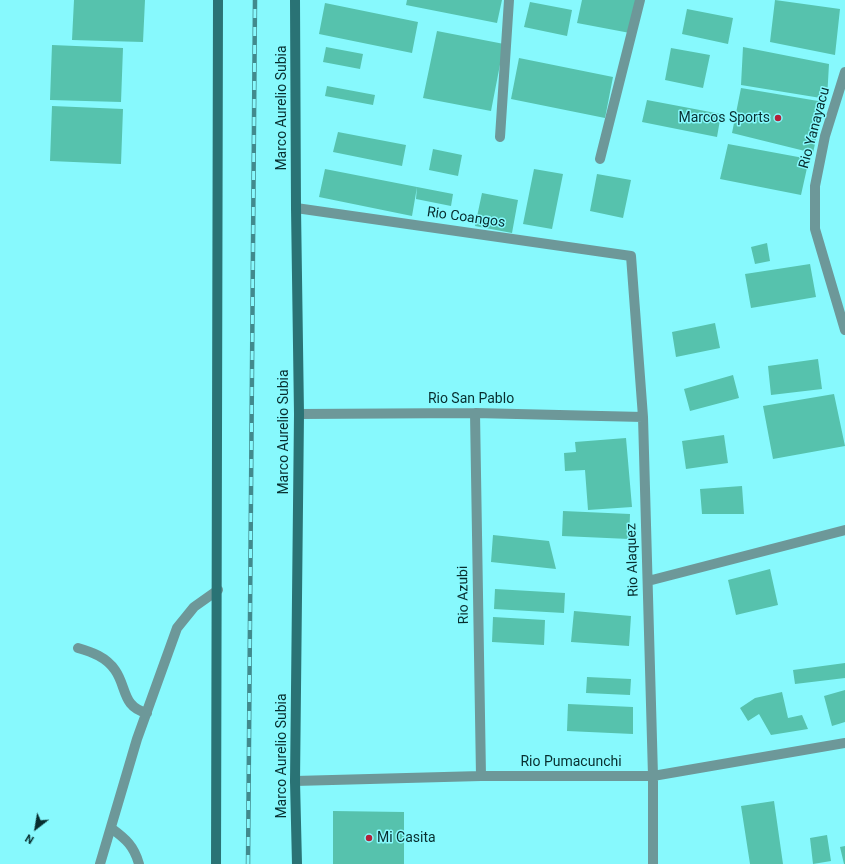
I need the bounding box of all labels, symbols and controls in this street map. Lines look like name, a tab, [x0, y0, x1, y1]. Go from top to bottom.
street label: Marco Aurelio Subia	[274, 45, 290, 171]
street label: Rio Yanayacu	[796, 86, 834, 170]
place label: Marcos Sports	[678, 110, 770, 126]
marker: Marcos Sports	[773, 113, 783, 123]
street label: Rio Coangos	[426, 204, 506, 232]
street label: Marco Aurelio Subia	[276, 369, 292, 495]
street label: Rio San Pablo	[428, 391, 514, 407]
street label: Rio Alaquez	[623, 523, 643, 597]
street label: Rio Azubi	[455, 566, 473, 624]
street label: Marco Aurelio Subia	[274, 693, 290, 819]
street label: Rio Pumacunchi	[520, 754, 622, 770]
north arrow	[16, 808, 56, 848]
place label: Mi Casita	[377, 830, 436, 846]
text: N	[23, 831, 36, 846]
marker: Mi Casita	[364, 833, 374, 843]

